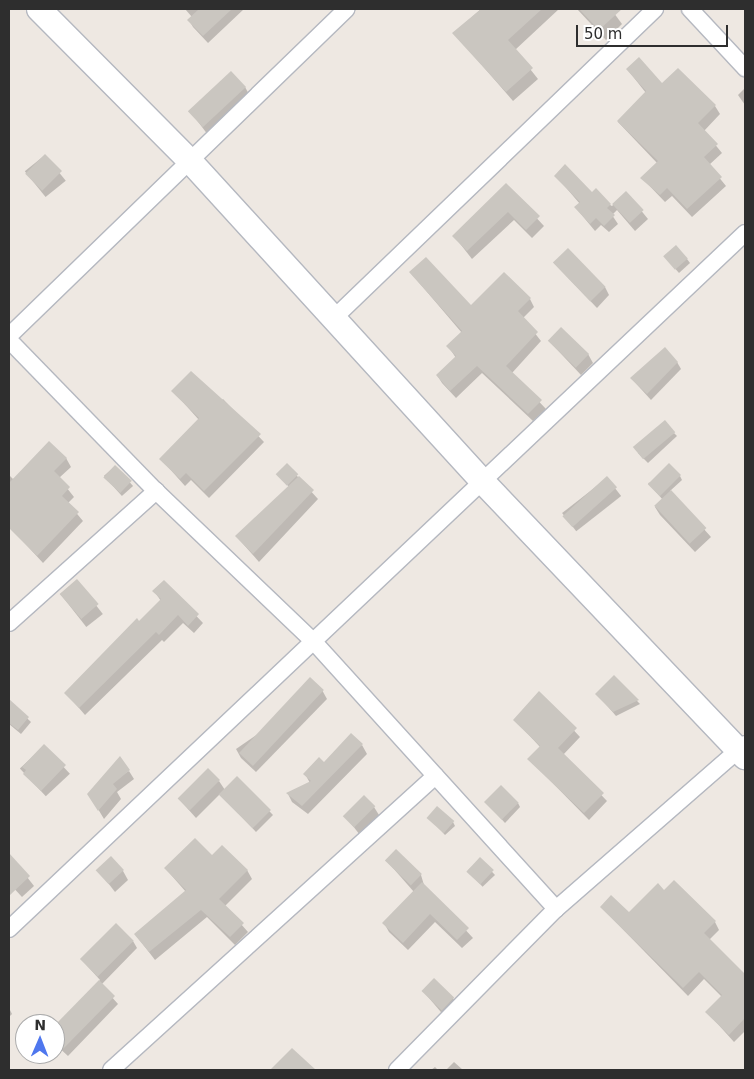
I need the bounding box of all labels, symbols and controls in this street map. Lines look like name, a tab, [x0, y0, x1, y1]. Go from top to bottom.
scale bar	[579, 15, 732, 47]
text: 50 m	[584, 25, 622, 43]
north arrow	[15, 1014, 65, 1064]
text: N	[34, 1017, 46, 1033]

